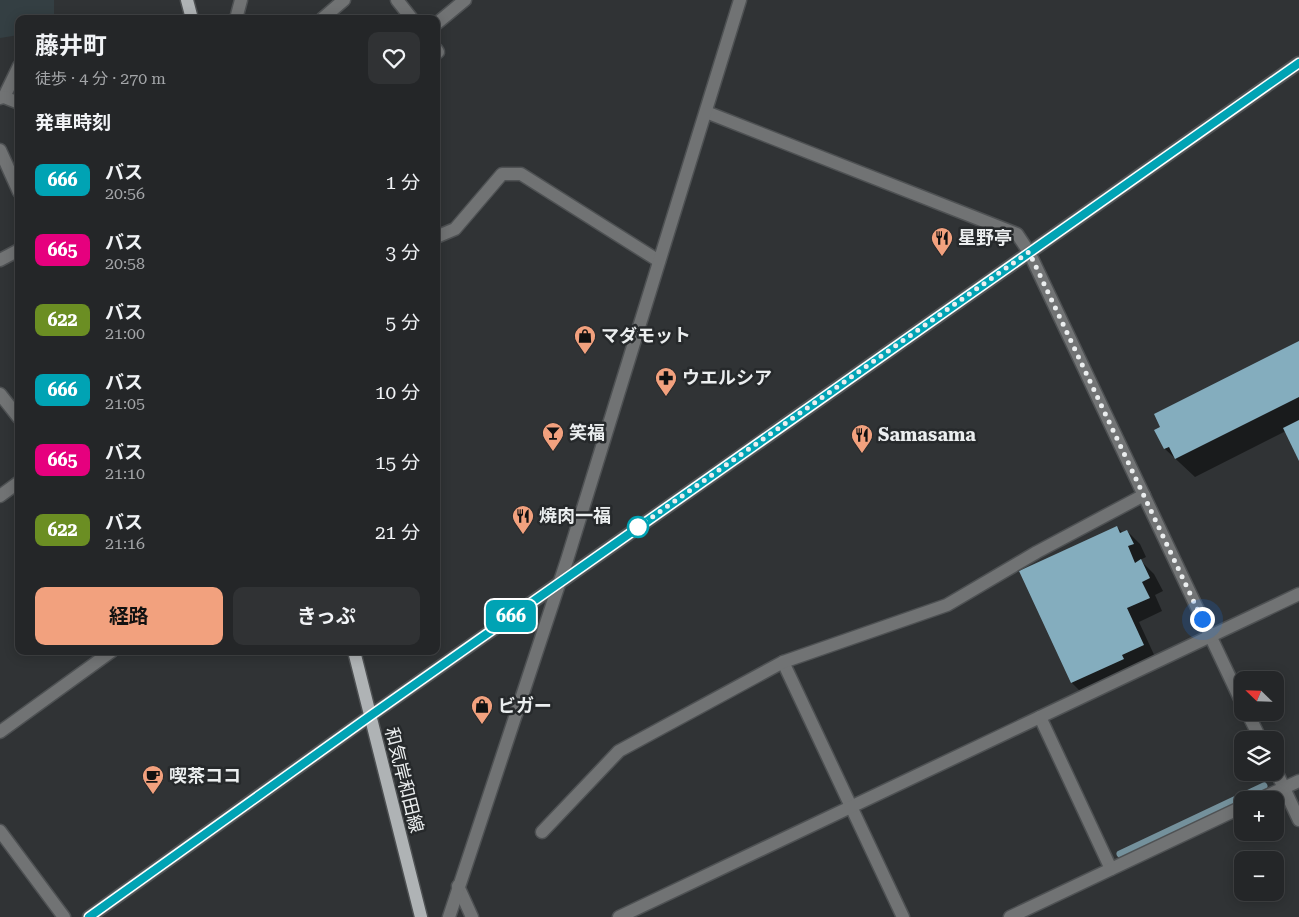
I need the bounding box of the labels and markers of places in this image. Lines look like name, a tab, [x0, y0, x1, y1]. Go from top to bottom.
restaurant icon: 星野亭	[930, 226, 954, 257]
place label: 星野亭	[958, 227, 1012, 248]
shop icon: マダモット	[573, 324, 597, 355]
place label: マダモット	[601, 325, 691, 346]
pharmacy icon: ウエルシア	[654, 366, 678, 397]
place label: ウエルシア	[682, 367, 772, 388]
bar icon: 笑福	[541, 421, 565, 452]
place label: 笑福	[569, 422, 605, 443]
restaurant icon: Samasama	[850, 423, 874, 454]
place label: Samasama	[878, 424, 976, 445]
restaurant icon: 焼肉一福	[511, 504, 535, 535]
place label: 焼肉一福	[539, 505, 611, 526]
unlabelled marker	[627, 516, 649, 538]
shop icon: ビガー	[470, 694, 494, 725]
place label: ビガー	[498, 695, 552, 716]
cafe icon: 喫茶ココ	[141, 764, 165, 795]
place label: 喫茶ココ	[169, 765, 241, 786]

